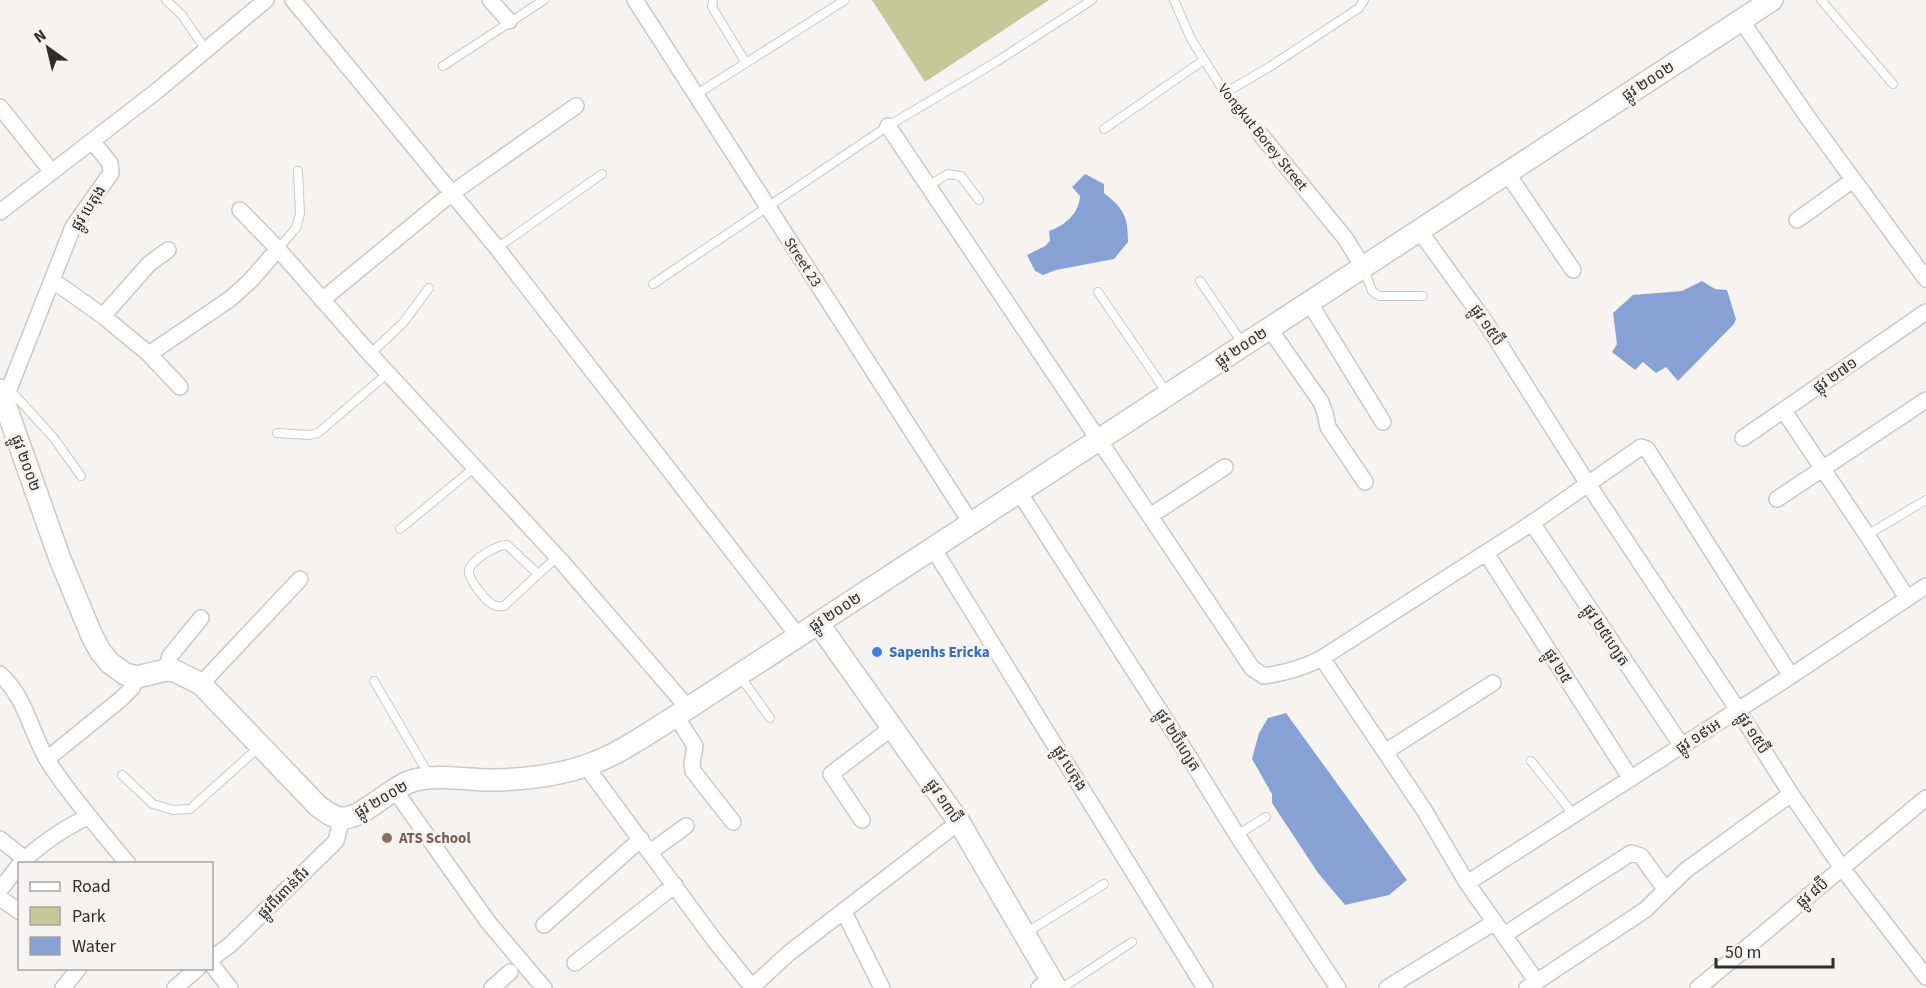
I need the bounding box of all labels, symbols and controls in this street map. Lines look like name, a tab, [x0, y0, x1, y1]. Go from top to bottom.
north arrow	[18, 18, 78, 78]
text: N	[30, 24, 51, 48]
street label: ផ្លូវ ២០០២	[1618, 57, 1680, 108]
street label: Vongkut Borey Street	[1213, 79, 1312, 195]
street label: ផ្លូវ បេតុង	[66, 181, 113, 236]
street label: Street 23	[779, 233, 827, 291]
street label: ផ្លូវ ១៥ប៊ី	[1463, 300, 1509, 352]
street label: ផ្លូវ ២០០២	[1211, 323, 1273, 374]
street label: ផ្លុវ ២៧១	[1809, 352, 1863, 400]
street label: ផ្លូវ ២០០២	[3, 432, 45, 495]
street label: ផ្លូវ ២០០២	[805, 588, 867, 639]
street label: ផ្លូវ ២៥ហ្សេត	[1575, 600, 1634, 672]
place label: Sapenhs Ericka	[889, 642, 990, 663]
street label: ផ្លូវ ២៥	[1536, 644, 1577, 689]
marker: Sapenhs Ericka	[870, 645, 884, 659]
street label: ផ្លូវ ២ប៊ីហ្សេត	[1148, 704, 1206, 777]
street label: ផ្លូវ ១៥ប៊ី	[1729, 708, 1774, 760]
street label: ផ្លូវ ១៩អេ	[1671, 714, 1726, 761]
street label: ផ្លូវ បេតុង	[1045, 741, 1092, 796]
street label: ផ្លូវ ១៣ប៊ី	[919, 775, 967, 829]
street label: ផ្លូវ ២០០២	[350, 776, 413, 825]
place label: ATS School	[398, 828, 471, 849]
marker: ATS School	[380, 831, 394, 845]
legend	[18, 862, 213, 970]
street label: ផ្លូវពីរពាន់ពីរ	[253, 863, 316, 926]
street label: ផ្លូវ ៨ប៊ី	[1791, 873, 1835, 915]
text: Road	[72, 874, 111, 899]
text: Park	[72, 904, 106, 929]
scale bar	[1716, 931, 1833, 969]
text: Water	[72, 934, 116, 959]
text: 50 m	[1725, 940, 1761, 965]

